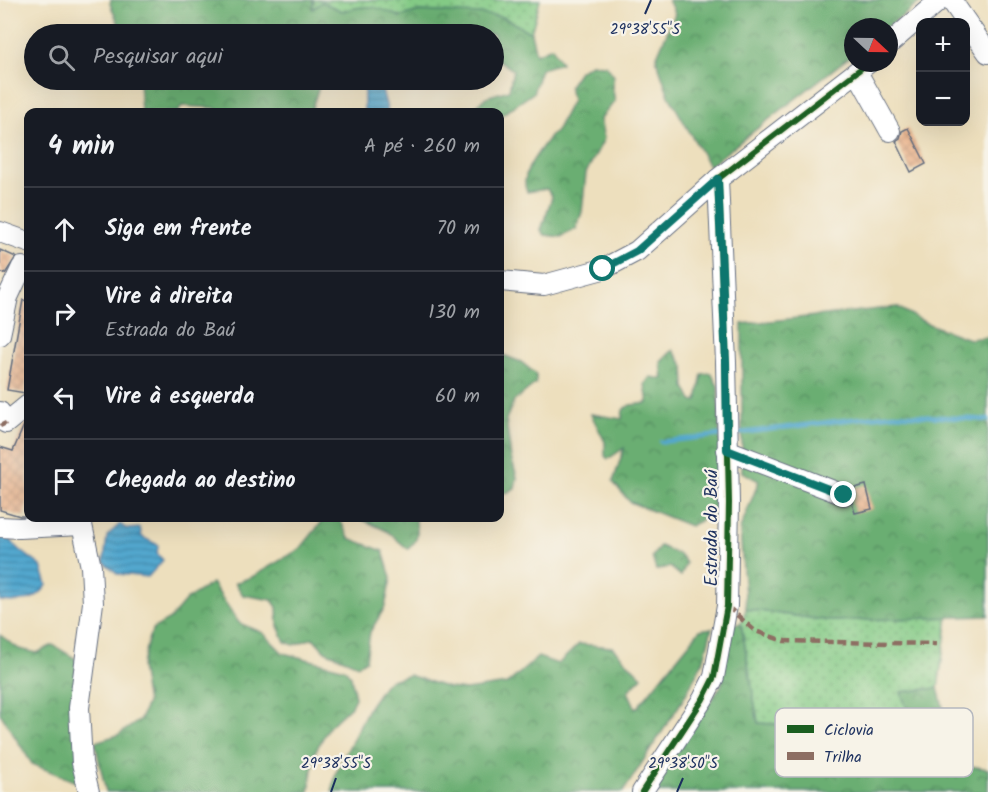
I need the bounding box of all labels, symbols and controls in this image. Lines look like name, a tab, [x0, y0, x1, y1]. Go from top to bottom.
text: 29°38'55"S	[610, 18, 680, 42]
north arrow	[844, 18, 898, 72]
map controls	[916, 18, 970, 126]
button: +	[916, 18, 970, 72]
search box	[24, 24, 504, 90]
text: Pesquisar aqui	[93, 40, 223, 75]
icon: search	[45, 41, 78, 74]
button: −	[916, 72, 970, 126]
text: 4 min	[48, 126, 115, 168]
text: A pé · 260 m	[364, 131, 480, 163]
text: Siga em frente	[105, 212, 251, 247]
icon: ahead	[48, 213, 81, 246]
text: 70 m	[437, 213, 480, 245]
route start	[589, 255, 615, 281]
text: Vire à direita	[105, 280, 233, 315]
icon: right	[48, 297, 81, 330]
text: 130 m	[428, 297, 480, 329]
text: Estrada do Baú	[105, 315, 235, 347]
text: Vire à esquerda	[105, 380, 254, 415]
icon: left	[48, 381, 81, 414]
text: 60 m	[435, 381, 480, 413]
text: Chegada ao destino	[105, 464, 296, 499]
icon: arrive	[48, 465, 81, 498]
street label: Estrada do Baú	[698, 469, 727, 587]
route end	[830, 481, 856, 507]
legend	[775, 708, 973, 777]
text: Ciclovia	[824, 718, 874, 743]
text: Trilha	[824, 745, 862, 770]
text: 29°38'55"S	[301, 752, 371, 776]
text: 29°38'50"S	[648, 752, 718, 776]

